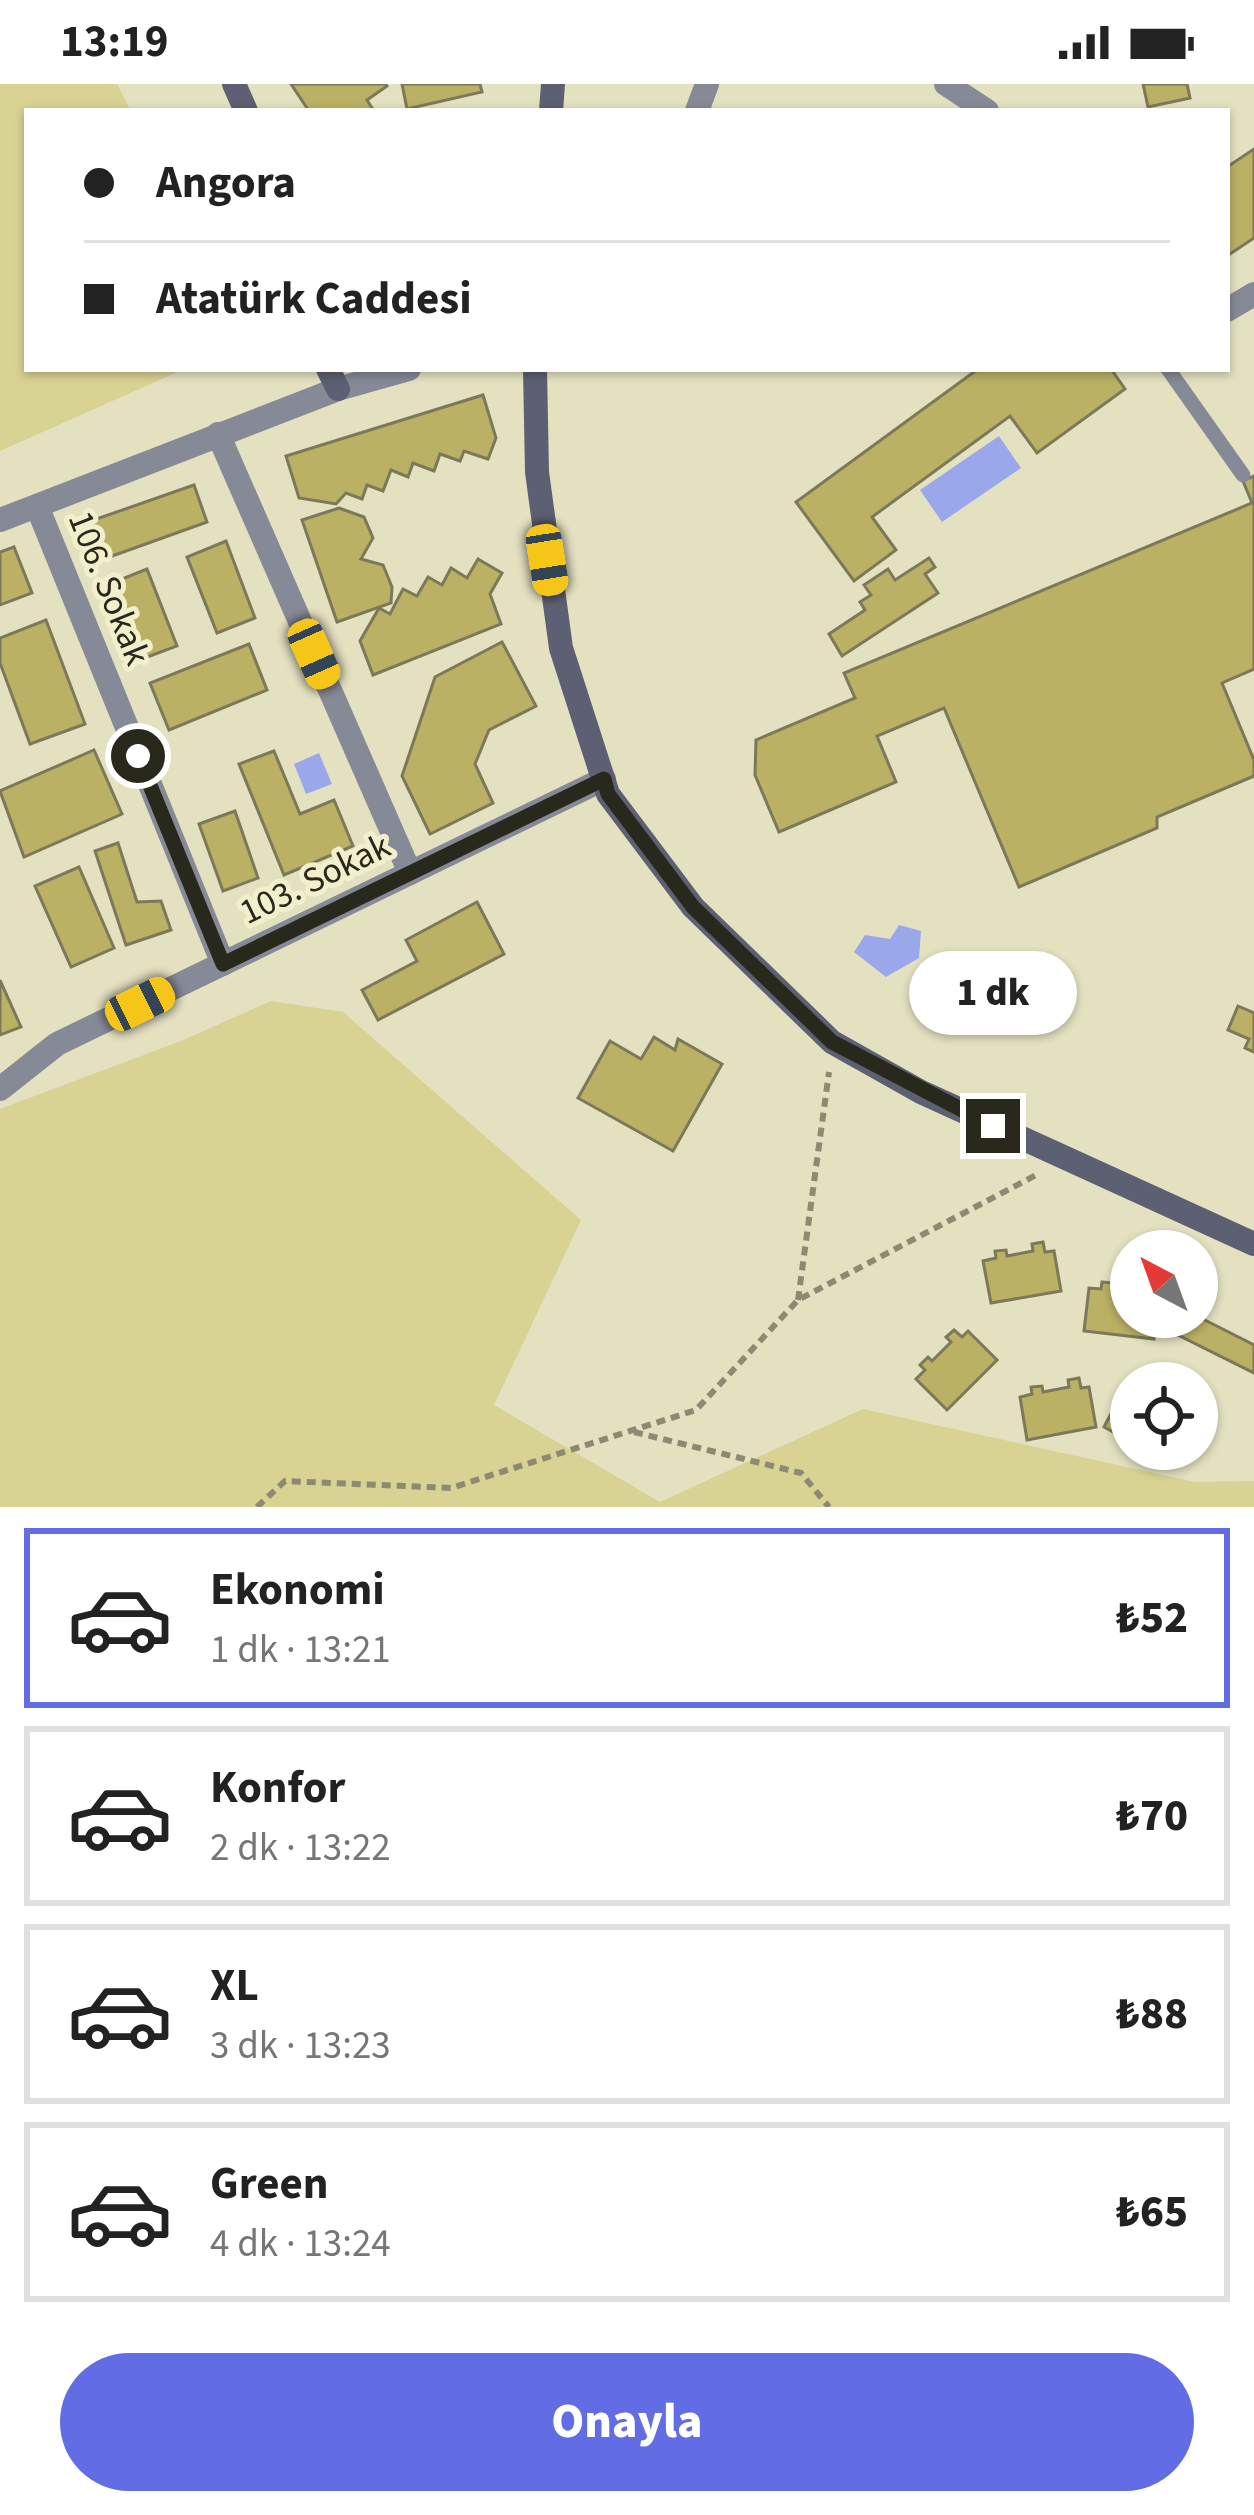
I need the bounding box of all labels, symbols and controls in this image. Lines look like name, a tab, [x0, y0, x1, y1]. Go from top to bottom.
text: 13:19	[60, 10, 169, 74]
text: Angora	[156, 151, 296, 215]
text: Atatürk Caddesi	[156, 267, 472, 331]
street label: 106. Sokak	[55, 503, 163, 673]
car	[524, 522, 570, 598]
car	[283, 614, 345, 694]
route start	[111, 729, 165, 783]
street label: 103. Sokak	[231, 820, 399, 937]
callout: 1 dk	[909, 952, 1077, 1036]
text: 1 dk	[957, 965, 1029, 1021]
car	[100, 972, 180, 1036]
route end	[966, 1099, 1020, 1153]
north arrow	[1110, 1230, 1218, 1338]
map controls	[1110, 1230, 1218, 1470]
button: locate	[1110, 1362, 1218, 1470]
text: Ekonomi	[210, 1558, 385, 1622]
icon: car	[66, 1564, 174, 1672]
text: ₺52	[1116, 1586, 1188, 1650]
text: 1 dk · 13:21	[210, 1622, 391, 1678]
text: Konfor	[210, 1756, 345, 1820]
icon: car	[66, 1762, 174, 1870]
text: ₺70	[1116, 1784, 1188, 1848]
text: 2 dk · 13:22	[210, 1820, 391, 1876]
text: XL	[210, 1954, 259, 2018]
icon: car	[66, 1960, 174, 2068]
text: ₺88	[1116, 1982, 1188, 2046]
text: 3 dk · 13:23	[210, 2018, 391, 2074]
text: Green	[210, 2152, 329, 2216]
icon: car	[66, 2158, 174, 2266]
text: ₺65	[1116, 2180, 1188, 2244]
text: 4 dk · 13:24	[210, 2216, 391, 2272]
button: Onayla	[60, 2353, 1194, 2491]

